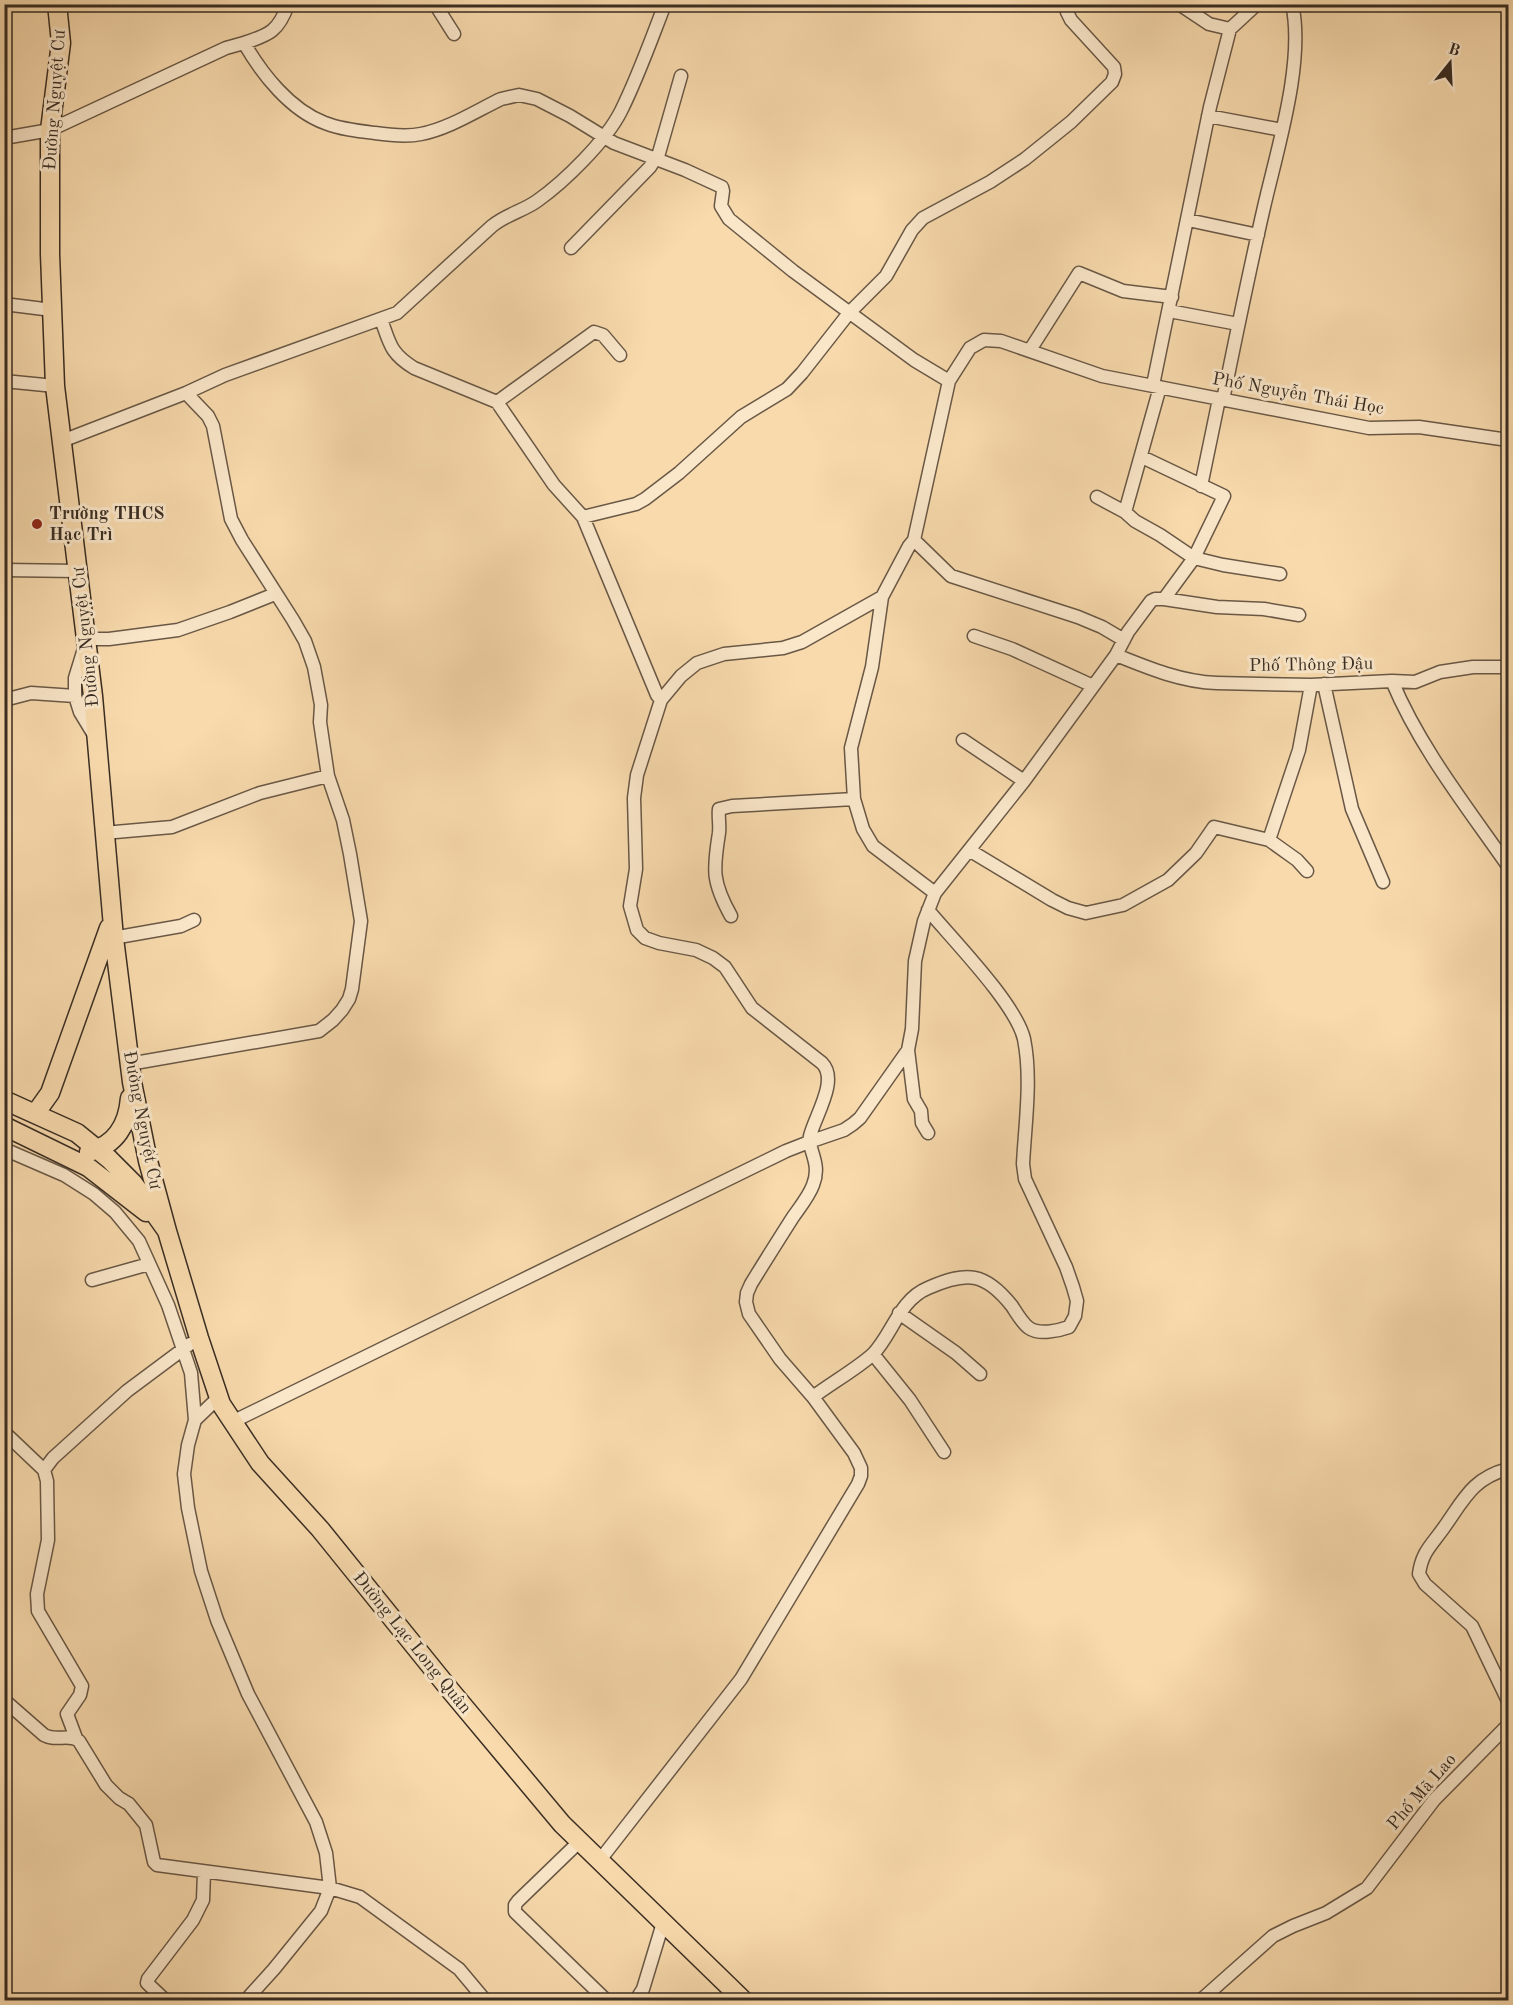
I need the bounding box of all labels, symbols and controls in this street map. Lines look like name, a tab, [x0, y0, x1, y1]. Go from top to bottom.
street label: Đường Nguyệt Cư	[41, 29, 69, 171]
north arrow	[1420, 33, 1480, 93]
text: B	[1446, 41, 1462, 60]
street label: Phố Nguyễn Thái Học	[1211, 368, 1386, 418]
place label: Trường THCS Hạc Trì	[49, 505, 164, 544]
marker: Trường THCS Hạc Trì	[30, 517, 44, 531]
street label: Đường Nguyệt Cư	[70, 566, 102, 708]
street label: Phố Thông Đậu	[1249, 654, 1374, 675]
street label: Đường Nguyệt Cư	[120, 1049, 164, 1191]
street label: Đường Lạc Long Quân	[349, 1569, 475, 1718]
street label: Phố Mã Lao	[1383, 1750, 1460, 1834]

